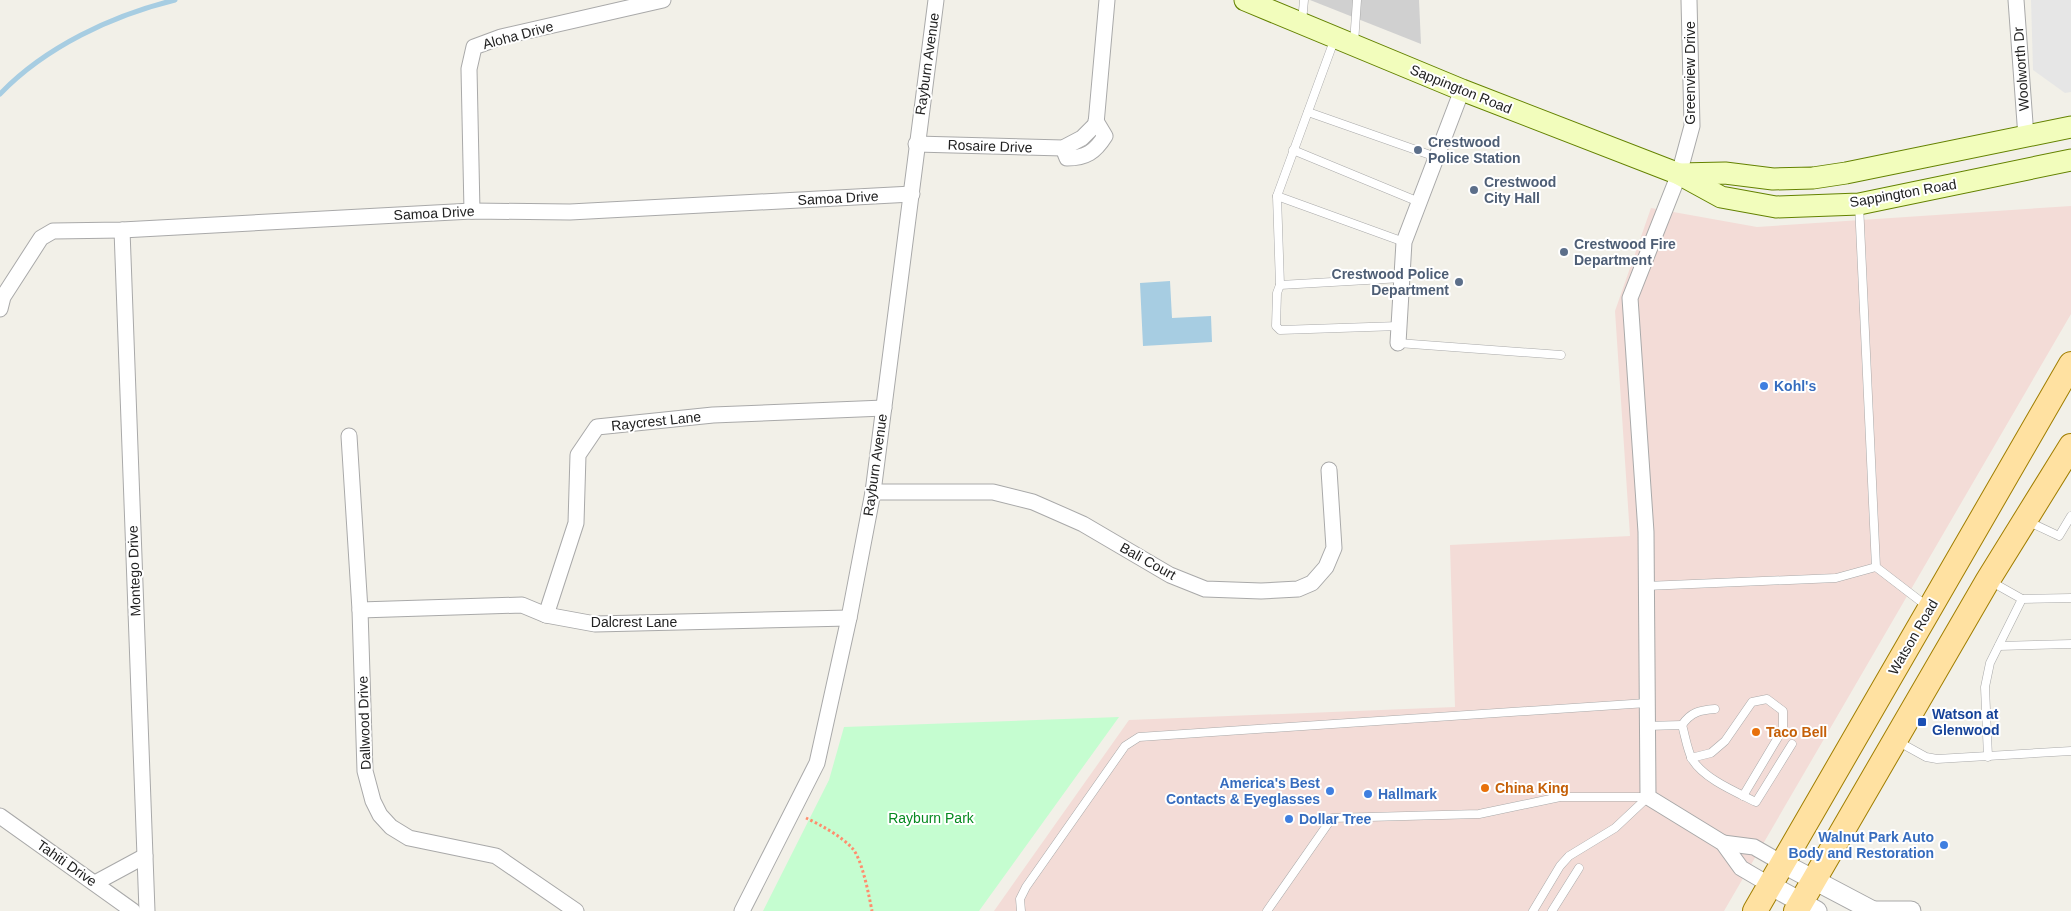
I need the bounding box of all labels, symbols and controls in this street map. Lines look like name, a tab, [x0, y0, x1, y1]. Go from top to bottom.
street label: Rayburn Avenue	[912, 12, 942, 116]
street label: Aloha Drive	[481, 18, 555, 52]
street label: Greenview Drive	[1682, 21, 1698, 125]
street label: Woolworth Dr	[2010, 26, 2032, 112]
street label: Sappington Road	[1408, 61, 1514, 117]
place label: Crestwood Police Station	[1428, 134, 1521, 166]
street label: Rosaire Drive	[947, 137, 1033, 155]
marker: Crestwood Police Station	[1412, 144, 1424, 156]
place label: Crestwood City Hall	[1484, 174, 1556, 206]
street label: Sappington Road	[1848, 176, 1958, 210]
marker: Crestwood City Hall	[1468, 184, 1480, 196]
street label: Samoa Drive	[797, 188, 879, 208]
street label: Samoa Drive	[393, 203, 475, 223]
place label: Crestwood Fire Department	[1574, 236, 1676, 268]
marker: Crestwood Fire Department	[1558, 246, 1570, 258]
place label: Crestwood Police Department	[1332, 266, 1449, 298]
marker: Crestwood Police Department	[1453, 276, 1465, 288]
place label: Kohl's	[1774, 378, 1816, 394]
marker: Kohl's	[1758, 380, 1770, 392]
street label: Raycrest Lane	[610, 408, 702, 434]
street label: Rayburn Avenue	[860, 413, 890, 517]
street label: Montego Drive	[124, 525, 144, 617]
street label: Bali Court	[1117, 539, 1179, 583]
street label: Watson Road	[1885, 596, 1941, 678]
street label: Dalcrest Lane	[591, 614, 677, 630]
street label: Dallwood Drive	[354, 675, 374, 770]
place label: Watson at Glenwood	[1932, 706, 2000, 738]
marker: Watson at Glenwood	[1916, 716, 1928, 728]
place label: Taco Bell	[1766, 724, 1827, 740]
marker: Taco Bell	[1750, 726, 1762, 738]
place label: America's Best Contacts & Eyeglasses	[1166, 775, 1320, 807]
place label: China King	[1495, 780, 1569, 796]
marker: China King	[1479, 782, 1491, 794]
marker: America's Best Contacts & Eyeglasses	[1324, 785, 1336, 797]
place label: Hallmark	[1378, 786, 1437, 802]
marker: Hallmark	[1362, 788, 1374, 800]
park label: Rayburn Park	[888, 810, 975, 826]
place label: Dollar Tree	[1299, 811, 1372, 827]
marker: Dollar Tree	[1283, 813, 1295, 825]
place label: Walnut Park Auto Body and Restoration	[1789, 829, 1934, 861]
street label: Tahiti Drive	[34, 837, 100, 890]
marker: Walnut Park Auto Body and Restoration	[1938, 839, 1950, 851]

